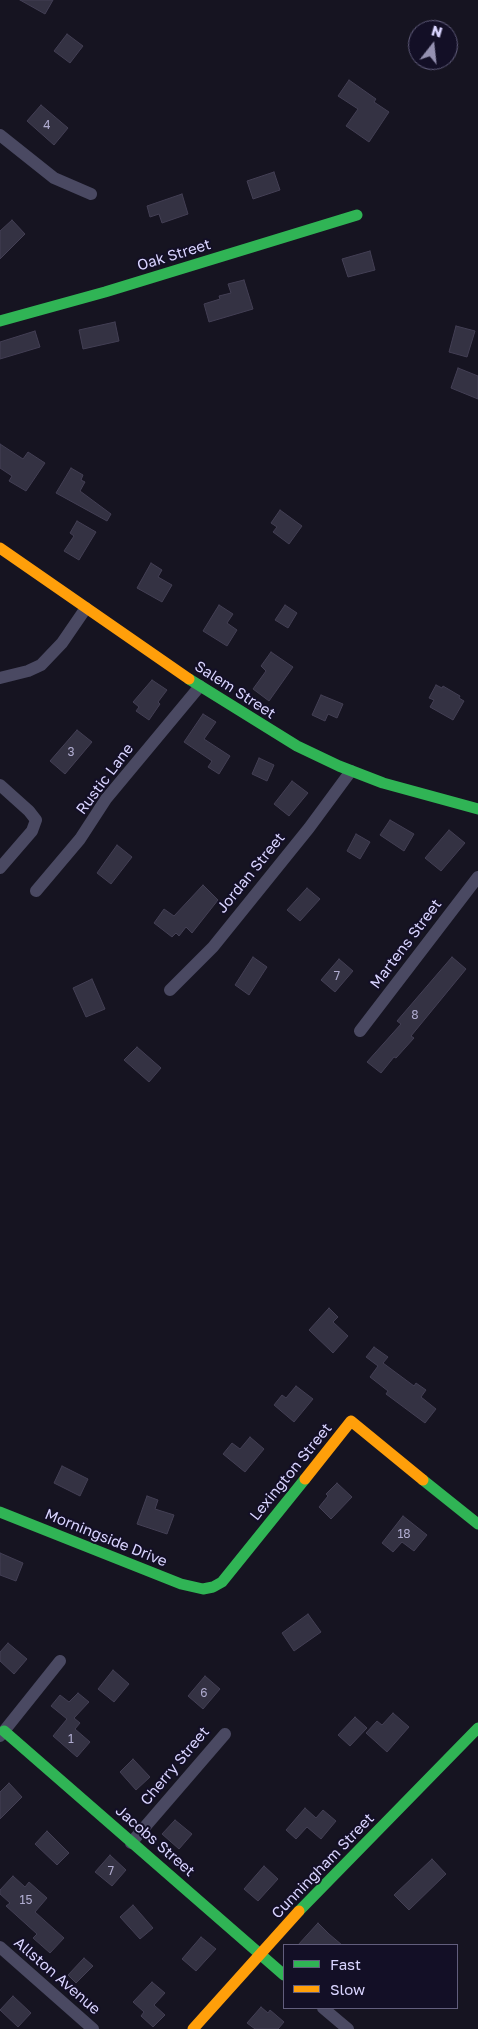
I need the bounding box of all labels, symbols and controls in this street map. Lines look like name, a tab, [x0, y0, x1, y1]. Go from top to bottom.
north arrow	[408, 20, 458, 70]
text: N	[430, 21, 444, 41]
house number: 4	[43, 118, 51, 132]
street label: Oak Street	[135, 235, 213, 275]
street label: Salem Street	[191, 657, 279, 723]
street label: Rustic Lane	[73, 740, 137, 818]
house number: 3	[67, 745, 75, 759]
street label: Jordan Street	[213, 829, 289, 917]
street label: Martens Street	[366, 896, 446, 992]
house number: 7	[334, 969, 340, 983]
house number: 8	[411, 1008, 419, 1022]
street label: Lexington Street	[246, 1420, 336, 1524]
street label: Morningside Drive	[42, 1505, 170, 1571]
house number: 18	[397, 1527, 411, 1541]
house number: 6	[200, 1686, 208, 1700]
street label: Cherry Street	[137, 1723, 213, 1809]
house number: 1	[68, 1732, 74, 1746]
street label: Jacobs Street	[112, 1802, 198, 1880]
street label: Cunningham Street	[268, 1810, 378, 1922]
house number: 7	[108, 1864, 114, 1878]
house number: 15	[20, 1893, 32, 1907]
street label: Allston Avenue	[10, 1934, 104, 2018]
legend	[283, 1944, 458, 2009]
text: Fast	[330, 1955, 361, 1973]
text: Slow	[330, 1980, 365, 1998]

